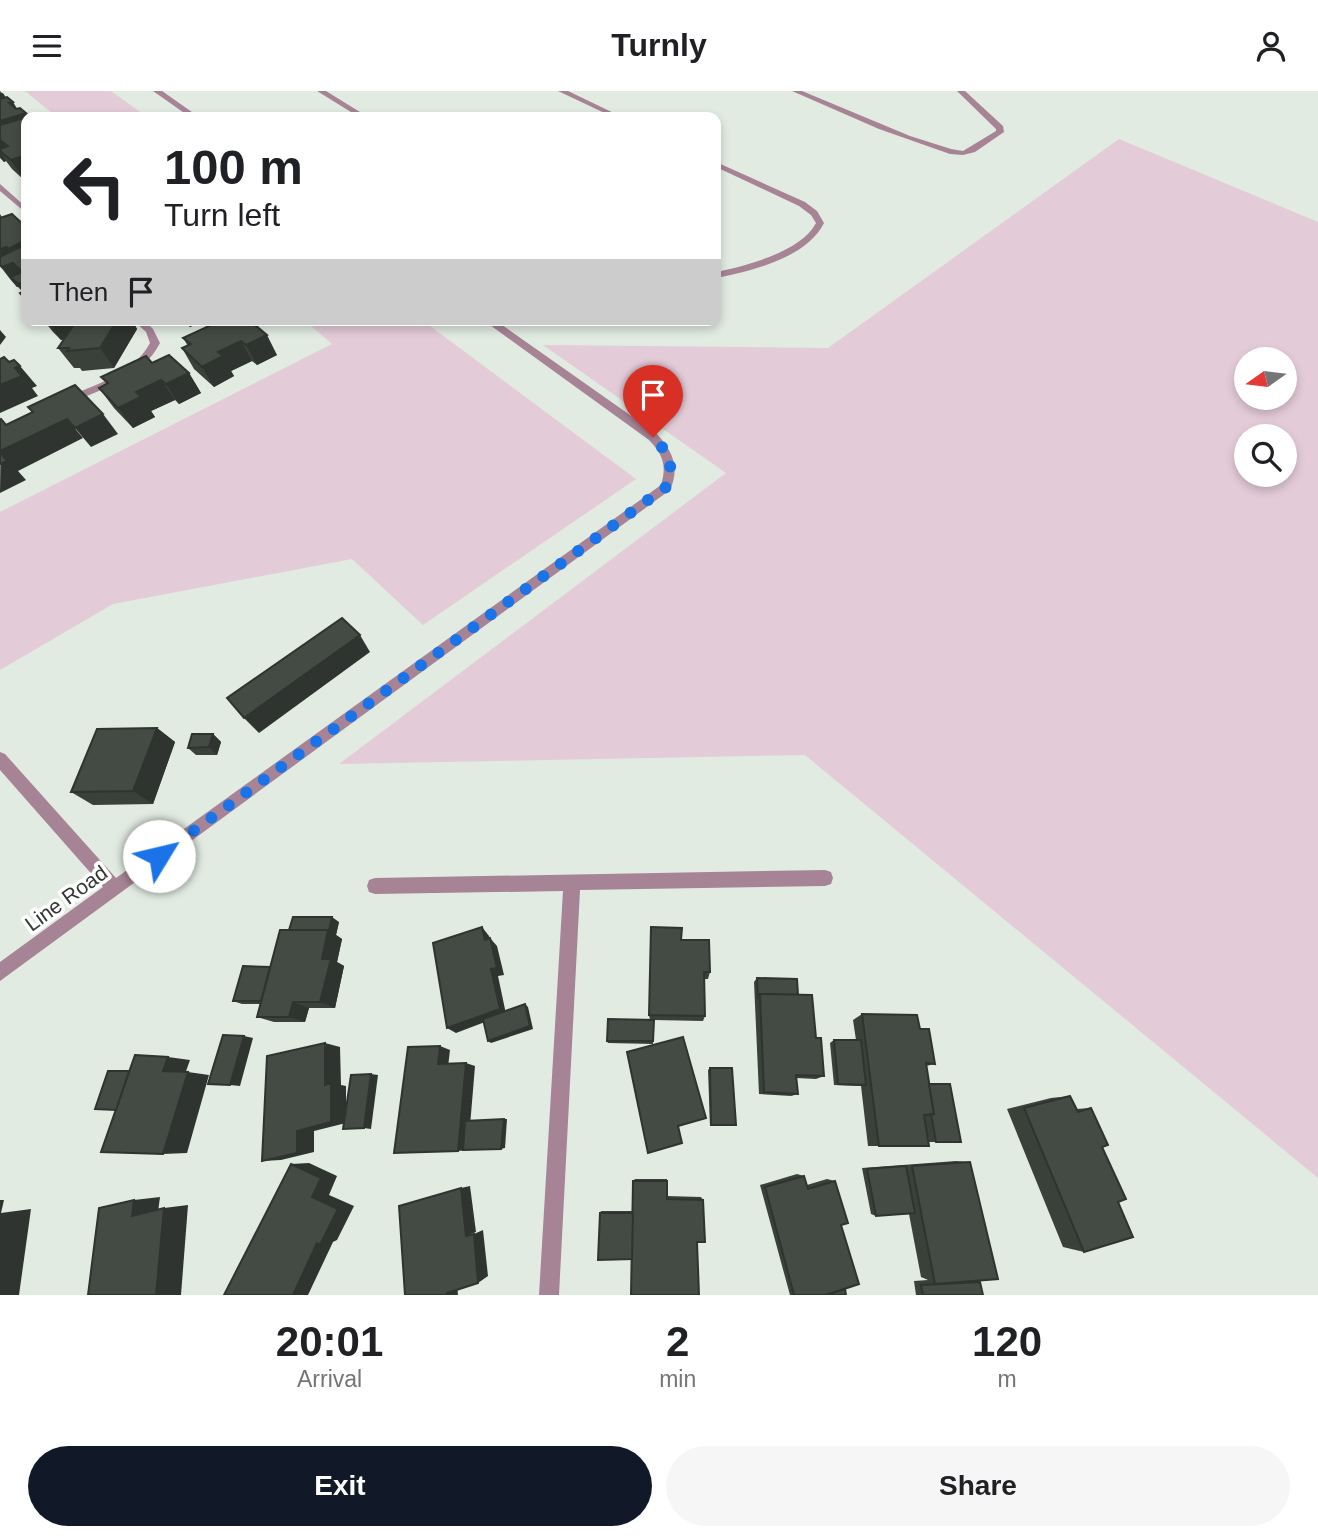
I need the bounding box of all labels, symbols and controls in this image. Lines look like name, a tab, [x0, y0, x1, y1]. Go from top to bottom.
icon: menu	[28, 27, 66, 65]
text: Turnly	[611, 27, 707, 63]
icon: person	[1252, 27, 1290, 65]
icon: left	[49, 140, 140, 231]
text: 100 m	[164, 140, 303, 194]
text: Turn left	[164, 197, 280, 233]
icon: arrive	[122, 273, 160, 311]
text: Then	[49, 277, 108, 307]
north arrow	[1234, 347, 1297, 409]
map controls	[1234, 347, 1297, 487]
pin	[623, 365, 683, 437]
icon: arrive	[634, 376, 672, 414]
button: search	[1234, 424, 1297, 487]
position arrow	[122, 819, 196, 893]
street label: Line Road	[21, 861, 111, 935]
text: 20:01	[276, 1318, 383, 1365]
text: 2	[666, 1318, 689, 1365]
text: 120	[972, 1318, 1042, 1365]
text: Arrival	[297, 1366, 362, 1392]
text: min	[659, 1366, 696, 1392]
text: m	[998, 1366, 1017, 1392]
button: Exit	[28, 1446, 652, 1526]
button: Share	[666, 1446, 1290, 1526]

